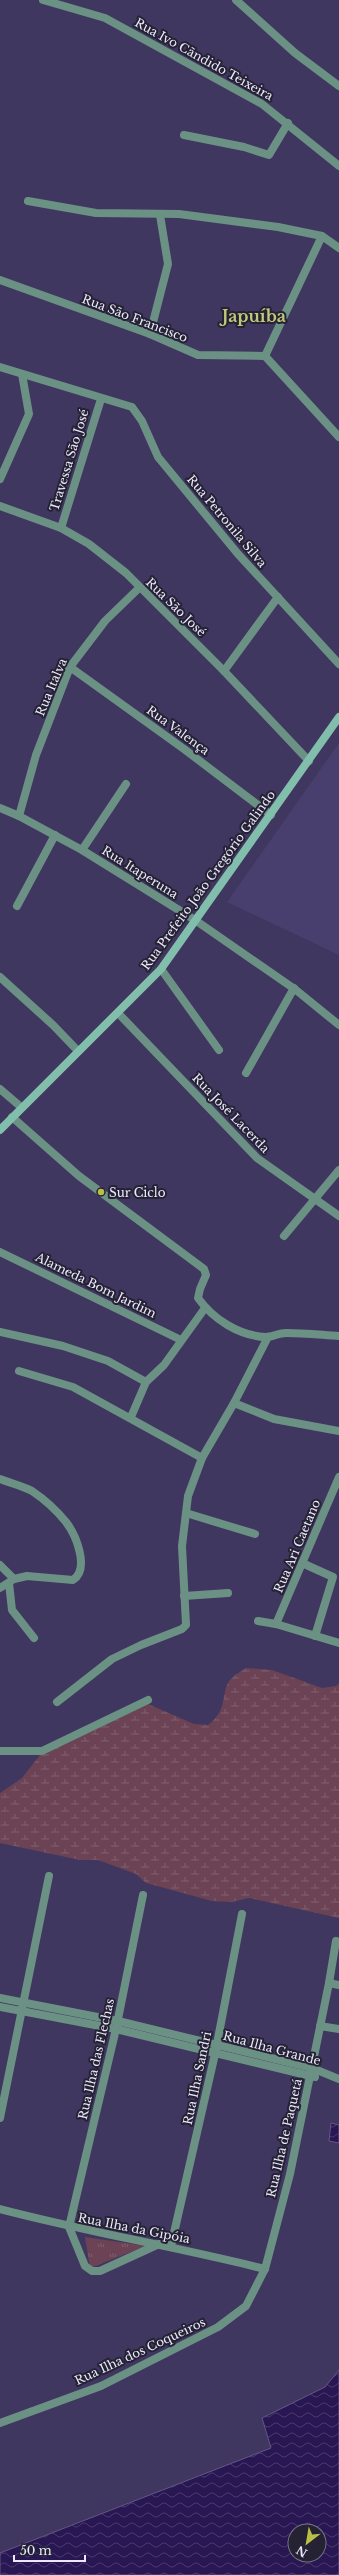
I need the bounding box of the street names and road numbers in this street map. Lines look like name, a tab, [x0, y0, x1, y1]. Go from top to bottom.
street label: Rua Ivo Cãndido Teixeira	[132, 15, 276, 104]
street label: Rua São Francisco	[80, 291, 190, 345]
street label: Travessa São José	[46, 407, 92, 513]
street label: Rua Petronila Silva	[184, 472, 270, 570]
street label: Rua São José	[143, 575, 209, 639]
street label: Rua Italva	[32, 656, 70, 718]
street label: Rua Valença	[144, 702, 213, 758]
street label: Rua Prefeito João Gregório Galindo	[138, 787, 278, 973]
street label: Rua Itaperuna	[99, 843, 181, 902]
street label: Rua José Lacerda	[189, 1070, 273, 1156]
street label: Alameda Bom Jardim	[32, 1249, 159, 1321]
street label: Rua Ari Caetano	[271, 1497, 323, 1595]
street label: Rua Ilha das Flechas	[75, 1997, 117, 2121]
street label: Rua Ilha Grande	[221, 2028, 323, 2068]
street label: Rua Ilha Sandri	[180, 2030, 214, 2126]
street label: Rua Ilha de Paquetá	[263, 2077, 305, 2199]
street label: Rua Ilha da Gipóia	[77, 2210, 192, 2246]
street label: Rua Ilha dos Coqueiros	[72, 2314, 208, 2388]

